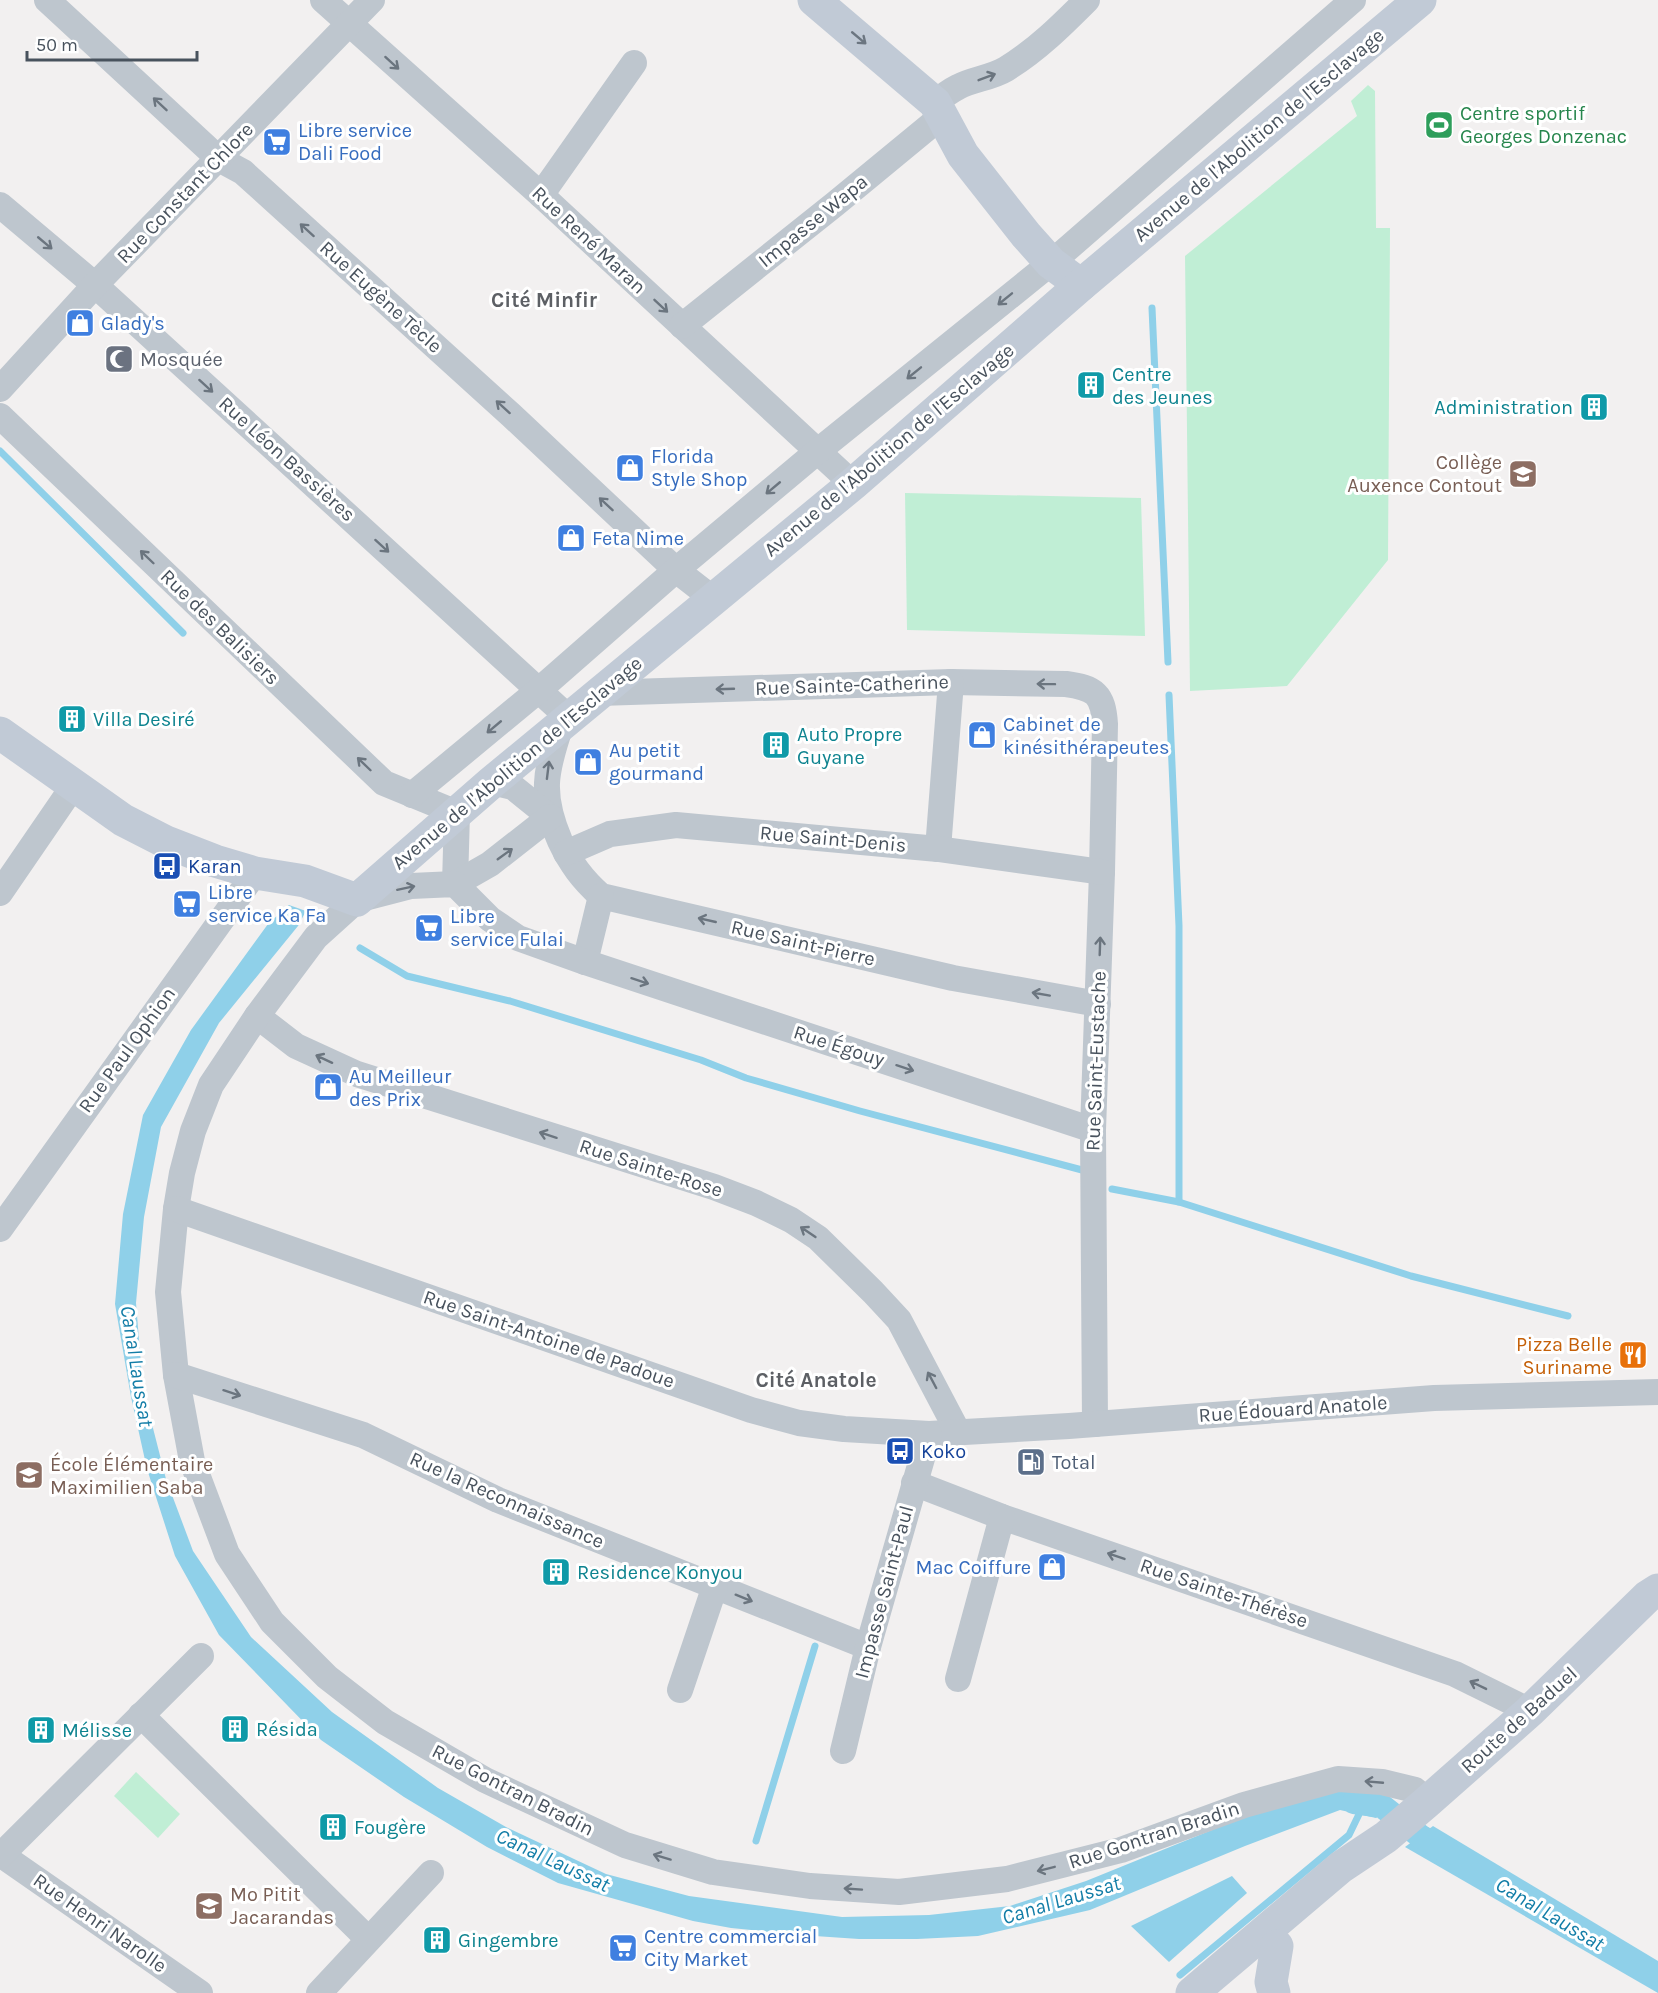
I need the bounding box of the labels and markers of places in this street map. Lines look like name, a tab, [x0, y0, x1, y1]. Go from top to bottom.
place label: Centre sportif Georges Donzenac	[1460, 102, 1627, 148]
sports icon: Centre sportif Georges Donzenac	[1423, 109, 1455, 141]
place label: Libre service Dali Food	[298, 119, 412, 165]
supermarket icon: Libre service Dali Food	[261, 126, 293, 158]
shop icon: Glady's	[64, 307, 96, 339]
place label: Glady's	[101, 312, 165, 335]
mosque icon: Mosquée	[103, 343, 135, 375]
place label: Mosquée	[140, 348, 223, 371]
place label: Centre des Jeunes	[1112, 363, 1213, 409]
building icon: Centre des Jeunes	[1075, 369, 1107, 401]
building icon: Administration	[1578, 391, 1610, 423]
place label: Administration	[1434, 396, 1573, 419]
place label: Florida Style Shop	[651, 445, 747, 491]
place label: Collège Auxence Contout	[1347, 451, 1502, 497]
shop icon: Florida Style Shop	[614, 452, 646, 484]
school or university icon: Collège Auxence Contout	[1507, 458, 1539, 490]
shop icon: Feta Nime	[555, 522, 587, 554]
place label: Feta Nime	[592, 527, 684, 550]
building icon: Villa Desiré	[56, 703, 88, 735]
place label: Villa Desiré	[93, 708, 195, 731]
place label: Cabinet de kinésithérapeutes	[1003, 713, 1170, 759]
shop icon: Cabinet de kinésithérapeutes	[966, 719, 998, 751]
place label: Auto Propre Guyane	[797, 723, 902, 769]
building icon: Auto Propre Guyane	[760, 729, 792, 761]
place label: Au petit gourmand	[609, 739, 704, 785]
shop icon: Au petit gourmand	[572, 746, 604, 778]
bus stop icon: Karan	[151, 850, 183, 882]
place label: Karan	[188, 855, 241, 878]
place label: Libre service Ka Fa	[208, 881, 326, 927]
supermarket icon: Libre service Ka Fa	[171, 888, 203, 920]
place label: Libre service Fulai	[450, 905, 564, 951]
supermarket icon: Libre service Fulai	[413, 912, 445, 944]
place label: Au Meilleur des Prix	[349, 1065, 452, 1111]
shop icon: Au Meilleur des Prix	[312, 1071, 344, 1103]
place label: Pizza Belle Suriname	[1516, 1333, 1612, 1379]
restaurant icon: Pizza Belle Suriname	[1617, 1339, 1649, 1371]
bus stop icon: Koko	[884, 1435, 916, 1467]
place label: Koko	[921, 1440, 966, 1463]
fuel station icon: Total	[1015, 1446, 1047, 1478]
place label: Total	[1052, 1451, 1096, 1474]
place label: École Élémentaire Maximilien Saba	[50, 1452, 213, 1499]
school or university icon: École Élémentaire Maximilien Saba	[13, 1459, 45, 1491]
shop icon: Mac Coiffure	[1036, 1551, 1068, 1583]
building icon: Residence Konyou	[540, 1556, 572, 1588]
place label: Mac Coiffure	[916, 1556, 1031, 1579]
place label: Residence Konyou	[577, 1561, 743, 1584]
building icon: Résida	[219, 1713, 251, 1745]
building icon: Mélisse	[25, 1714, 57, 1746]
place label: Résida	[256, 1718, 318, 1741]
place label: Mélisse	[62, 1719, 132, 1742]
building icon: Fougère	[317, 1811, 349, 1843]
place label: Fougère	[354, 1816, 426, 1839]
place label: Mo Pitit Jacarandas	[230, 1883, 334, 1929]
school or university icon: Mo Pitit Jacarandas	[193, 1890, 225, 1922]
building icon: Gingembre	[421, 1924, 453, 1956]
place label: Centre commercial City Market	[644, 1925, 817, 1971]
place label: Gingembre	[458, 1929, 559, 1952]
supermarket icon: Centre commercial City Market	[607, 1932, 639, 1964]

